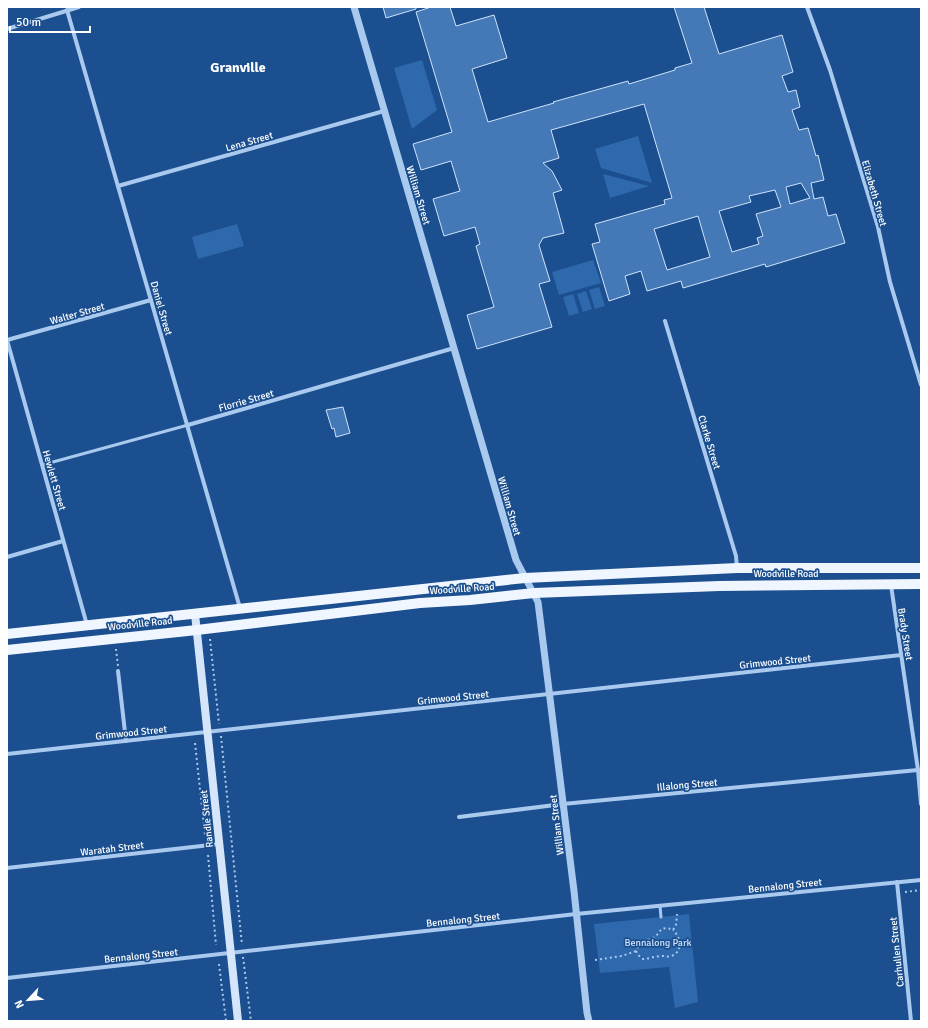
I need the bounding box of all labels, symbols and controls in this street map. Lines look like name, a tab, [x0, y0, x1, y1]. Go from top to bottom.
scale bar	[10, 8, 90, 34]
text: 50 m	[16, 15, 41, 30]
district label: Granville	[210, 59, 266, 76]
street label: Lena Street	[224, 129, 275, 154]
street label: Elizabeth Street	[859, 159, 889, 228]
street label: William Street	[403, 164, 433, 227]
street label: Daniel Street	[148, 280, 175, 337]
street label: Walter Street	[49, 300, 106, 327]
street label: Florrie Street	[217, 387, 276, 415]
street label: Clarke Street	[695, 414, 723, 471]
street label: Hewlett Street	[40, 449, 68, 512]
street label: William Street	[495, 475, 523, 538]
street label: Woodville Road	[753, 568, 819, 580]
street label: Woodville Road	[429, 581, 495, 597]
street label: Brady Street	[895, 607, 915, 662]
street label: Woodville Road	[107, 615, 173, 633]
street label: Grimwood Street	[739, 652, 812, 672]
street label: Grimwood Street	[417, 688, 490, 708]
street label: Grimwood Street	[95, 723, 168, 743]
street label: Illalong Street	[656, 776, 718, 794]
street label: Randle Street	[198, 789, 216, 848]
street label: William Street	[547, 793, 567, 856]
street label: Waratah Street	[80, 839, 145, 859]
street label: Bennalong Street	[748, 876, 823, 896]
street label: Bennalong Street	[426, 910, 501, 930]
street label: Carhullen Street	[887, 916, 907, 987]
park label: Bennalong Park	[624, 937, 692, 949]
street label: Bennalong Street	[104, 946, 179, 966]
north arrow	[8, 980, 48, 1020]
text: N	[12, 998, 27, 1010]

